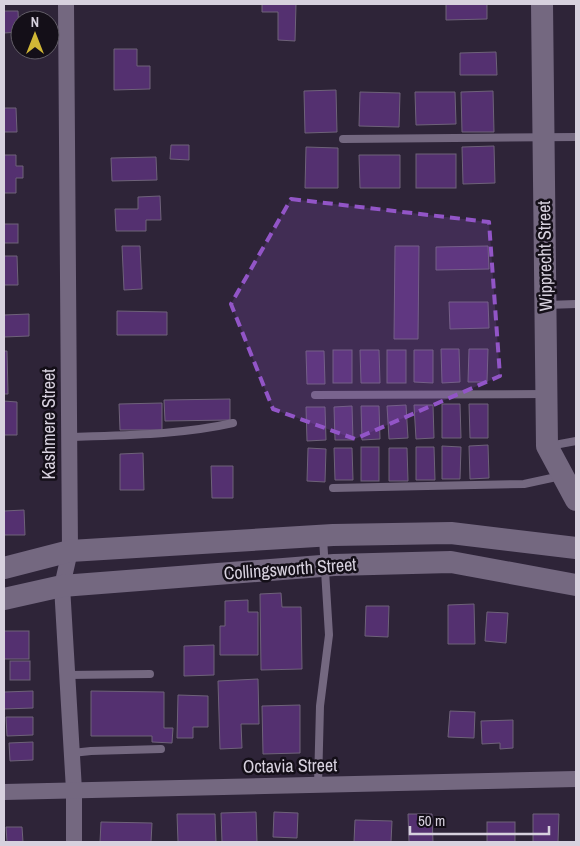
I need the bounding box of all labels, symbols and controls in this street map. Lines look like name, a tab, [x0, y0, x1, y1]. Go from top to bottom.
north arrow	[10, 10, 60, 60]
text: N	[31, 13, 39, 31]
street label: Wipprecht Street	[531, 200, 558, 312]
street label: Kashmere Street	[36, 369, 61, 479]
street label: Collingsworth Street	[223, 551, 357, 586]
street label: Octavia Street	[243, 752, 337, 779]
scale bar	[410, 804, 549, 836]
text: 50 m	[418, 810, 445, 831]

